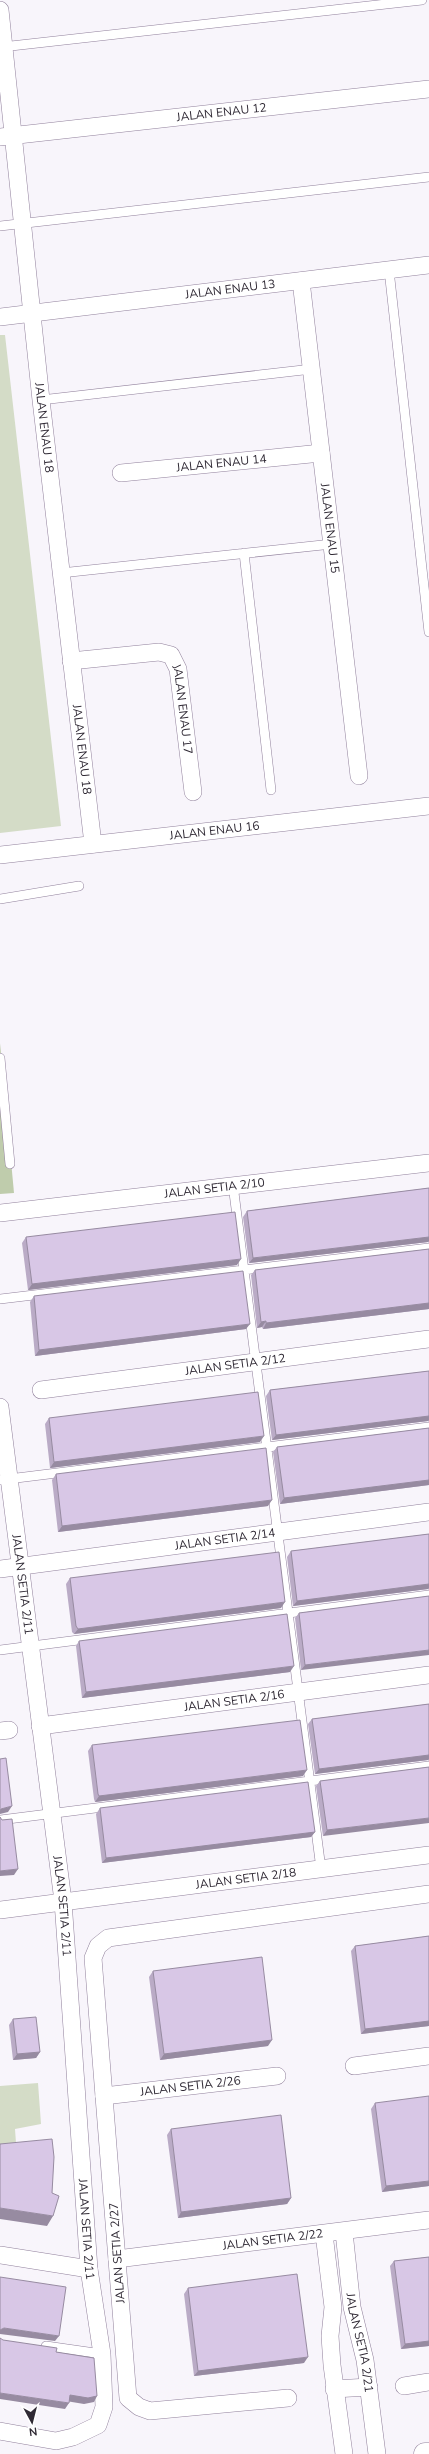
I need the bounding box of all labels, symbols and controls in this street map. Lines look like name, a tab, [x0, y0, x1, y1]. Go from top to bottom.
street label: JALAN ENAU 12	[175, 99, 267, 125]
street label: JALAN ENAU 13	[183, 276, 276, 303]
street label: JALAN ENAU 18	[31, 381, 57, 474]
street label: JALAN ENAU 14	[175, 450, 267, 476]
street label: JALAN ENAU 15	[317, 481, 343, 574]
street label: JALAN ENAU 17	[168, 660, 196, 755]
street label: JALAN ENAU 18	[69, 703, 95, 795]
street label: JALAN ENAU 16	[168, 817, 260, 844]
street label: JALAN SETIA 2/10	[162, 1174, 266, 1202]
street label: JALAN SETIA 2/12	[183, 1350, 286, 1379]
street label: JALAN SETIA 2/14	[173, 1525, 276, 1554]
street label: JALAN SETIA 2/11	[8, 1532, 37, 1636]
street label: JALAN SETIA 2/16	[182, 1686, 285, 1715]
street label: JALAN SETIA 2/11	[49, 1854, 75, 1957]
street label: JALAN SETIA 2/18	[194, 1864, 297, 1893]
street label: JALAN SETIA 2/26	[138, 2072, 242, 2100]
street label: JALAN SETIA 2/11	[75, 2177, 99, 2281]
street label: JALAN SETIA 2/27	[105, 2202, 129, 2305]
street label: JALAN SETIA 2/22	[221, 2225, 324, 2254]
street label: JALAN SETIA 2/21	[342, 2291, 377, 2393]
north arrow	[12, 2402, 52, 2442]
text: N	[28, 2423, 38, 2439]

